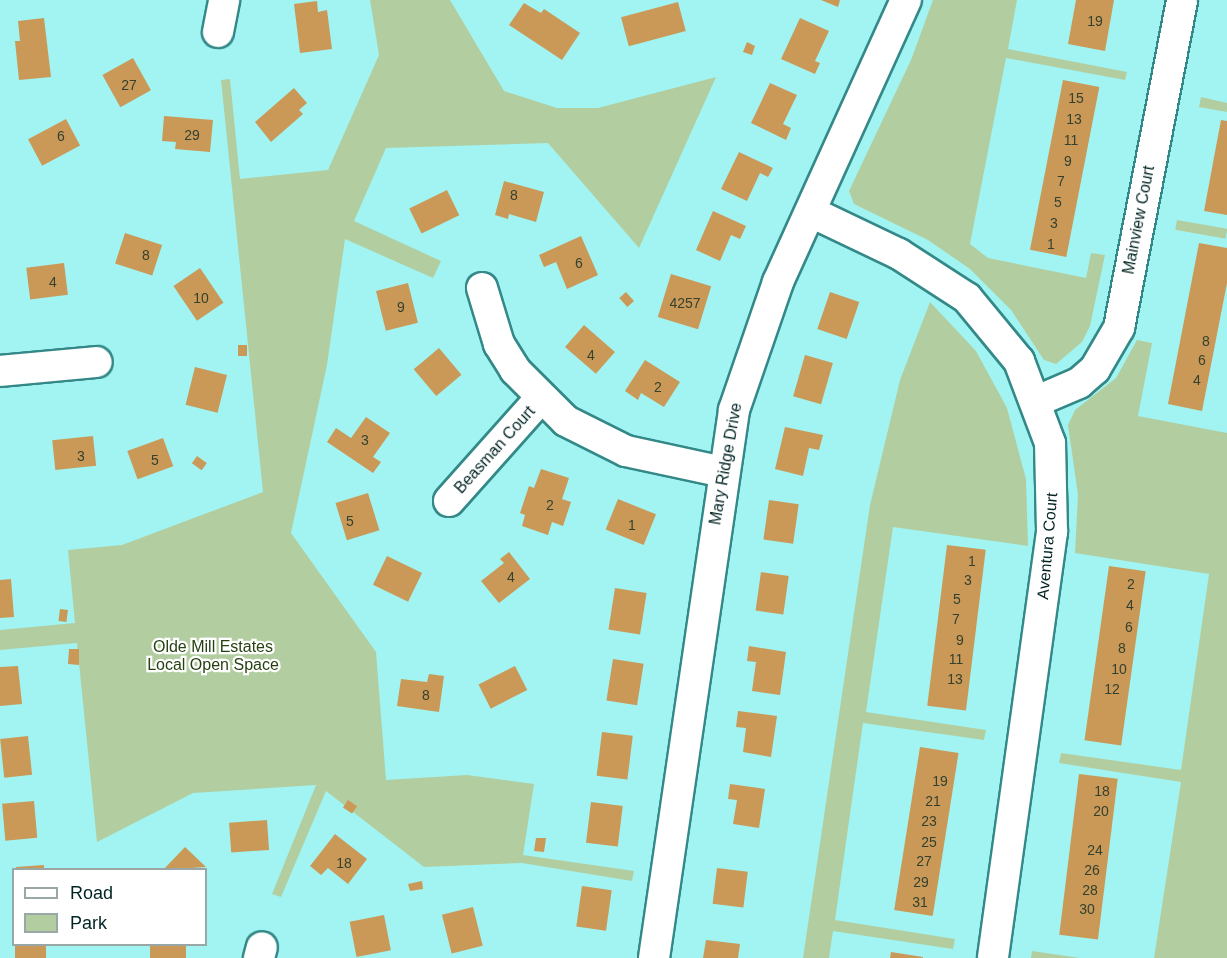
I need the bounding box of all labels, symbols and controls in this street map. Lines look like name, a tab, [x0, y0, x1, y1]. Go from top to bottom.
house number: 19	[1087, 13, 1103, 29]
house number: 27	[121, 77, 137, 93]
house number: 15	[1068, 90, 1084, 106]
house number: 13	[1066, 111, 1082, 127]
house number: 29	[184, 127, 200, 143]
house number: 6	[57, 128, 65, 144]
house number: 11	[1064, 132, 1078, 148]
house number: 9	[1064, 153, 1072, 169]
street label: Mainview Court	[1119, 164, 1159, 276]
house number: 7	[1057, 173, 1065, 189]
house number: 8	[510, 187, 518, 203]
house number: 5	[1054, 194, 1062, 210]
house number: 3	[1050, 215, 1058, 231]
house number: 1	[1047, 236, 1055, 252]
house number: 8	[142, 247, 150, 263]
house number: 6	[575, 255, 583, 271]
house number: 4	[49, 274, 57, 290]
house number: 10	[193, 290, 209, 306]
house number: 4257	[669, 295, 701, 311]
house number: 9	[397, 299, 405, 315]
house number: 8	[1202, 333, 1210, 349]
house number: 4	[587, 347, 595, 363]
house number: 6	[1198, 352, 1206, 368]
house number: 4	[1193, 372, 1201, 388]
house number: 2	[654, 379, 662, 395]
street label: Mary Ridge Drive	[706, 401, 746, 527]
street label: Beasman Court	[451, 402, 539, 498]
house number: 3	[361, 432, 369, 448]
house number: 3	[77, 448, 85, 464]
house number: 5	[151, 452, 159, 468]
street label: Aventura Court	[1034, 492, 1062, 600]
house number: 2	[546, 497, 554, 513]
house number: 5	[346, 513, 354, 529]
house number: 1	[628, 517, 636, 533]
house number: 1	[968, 553, 976, 569]
house number: 4	[507, 569, 515, 585]
house number: 3	[964, 572, 972, 588]
house number: 2	[1127, 576, 1135, 592]
house number: 5	[953, 591, 961, 607]
house number: 4	[1126, 597, 1134, 613]
house number: 7	[952, 611, 960, 627]
house number: 6	[1125, 619, 1133, 635]
house number: 9	[956, 632, 964, 648]
park label: Olde Mill Estates Local Open Space	[147, 637, 279, 675]
house number: 8	[1118, 640, 1126, 656]
house number: 11	[949, 651, 963, 667]
house number: 10	[1111, 661, 1127, 677]
house number: 13	[947, 671, 963, 687]
house number: 12	[1104, 681, 1120, 697]
house number: 8	[422, 687, 430, 703]
house number: 19	[932, 773, 948, 789]
house number: 18	[1094, 783, 1110, 799]
house number: 21	[925, 793, 941, 809]
house number: 20	[1093, 803, 1109, 819]
house number: 23	[921, 813, 937, 829]
house number: 25	[921, 834, 937, 850]
house number: 24	[1087, 842, 1103, 858]
house number: 27	[916, 853, 932, 869]
house number: 18	[336, 855, 352, 871]
house number: 26	[1084, 862, 1100, 878]
legend	[12, 868, 207, 946]
house number: 29	[913, 874, 929, 890]
house number: 28	[1082, 882, 1098, 898]
text: Road	[70, 883, 113, 903]
house number: 31	[912, 894, 928, 910]
house number: 30	[1079, 901, 1095, 917]
text: Park	[70, 913, 107, 933]

